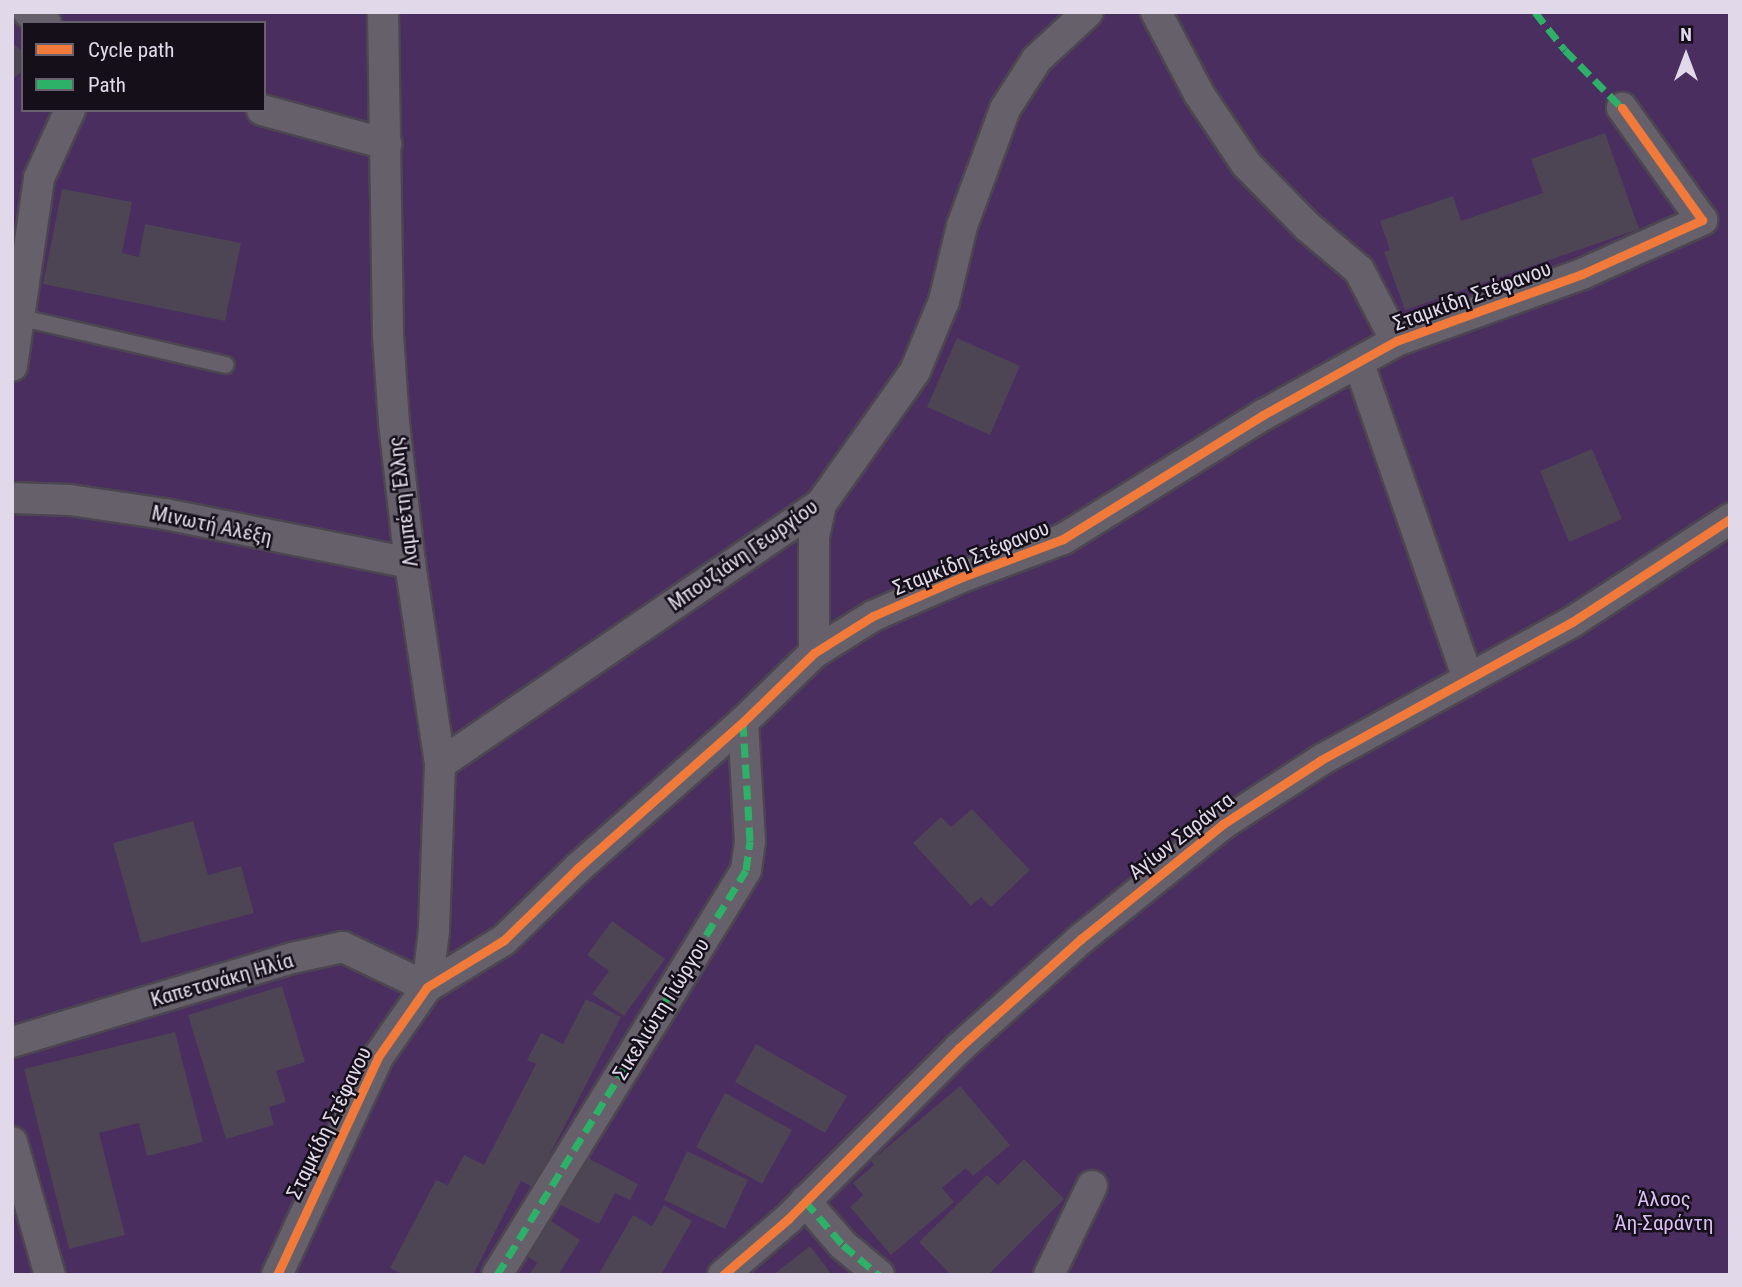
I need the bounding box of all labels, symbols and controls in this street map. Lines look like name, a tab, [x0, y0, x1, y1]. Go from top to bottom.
legend	[21, 21, 266, 112]
north arrow	[1651, 21, 1721, 91]
text: N	[1680, 23, 1692, 46]
text: Cycle path	[88, 38, 174, 62]
text: Path	[88, 73, 126, 97]
street label: Σταμκίδη Στέφανου	[1390, 256, 1554, 336]
street label: Λαμπέτη Έλλης	[383, 435, 423, 569]
street label: Μπουζιάνη Γεωργίου	[663, 494, 823, 616]
street label: Μινωτή Αλέξη	[149, 500, 275, 550]
street label: Σταμκίδη Στέφανου	[889, 515, 1053, 601]
street label: Αγίων Σαράντα	[1123, 787, 1239, 885]
street label: Σικελιώτη Γιώργου	[607, 934, 715, 1084]
street label: Καπετανάκη Ηλία	[148, 948, 296, 1012]
street label: Σταμκίδη Στέφανου	[281, 1043, 377, 1203]
park label: Άλσος Άη-Σαράντη	[1615, 1186, 1713, 1236]

